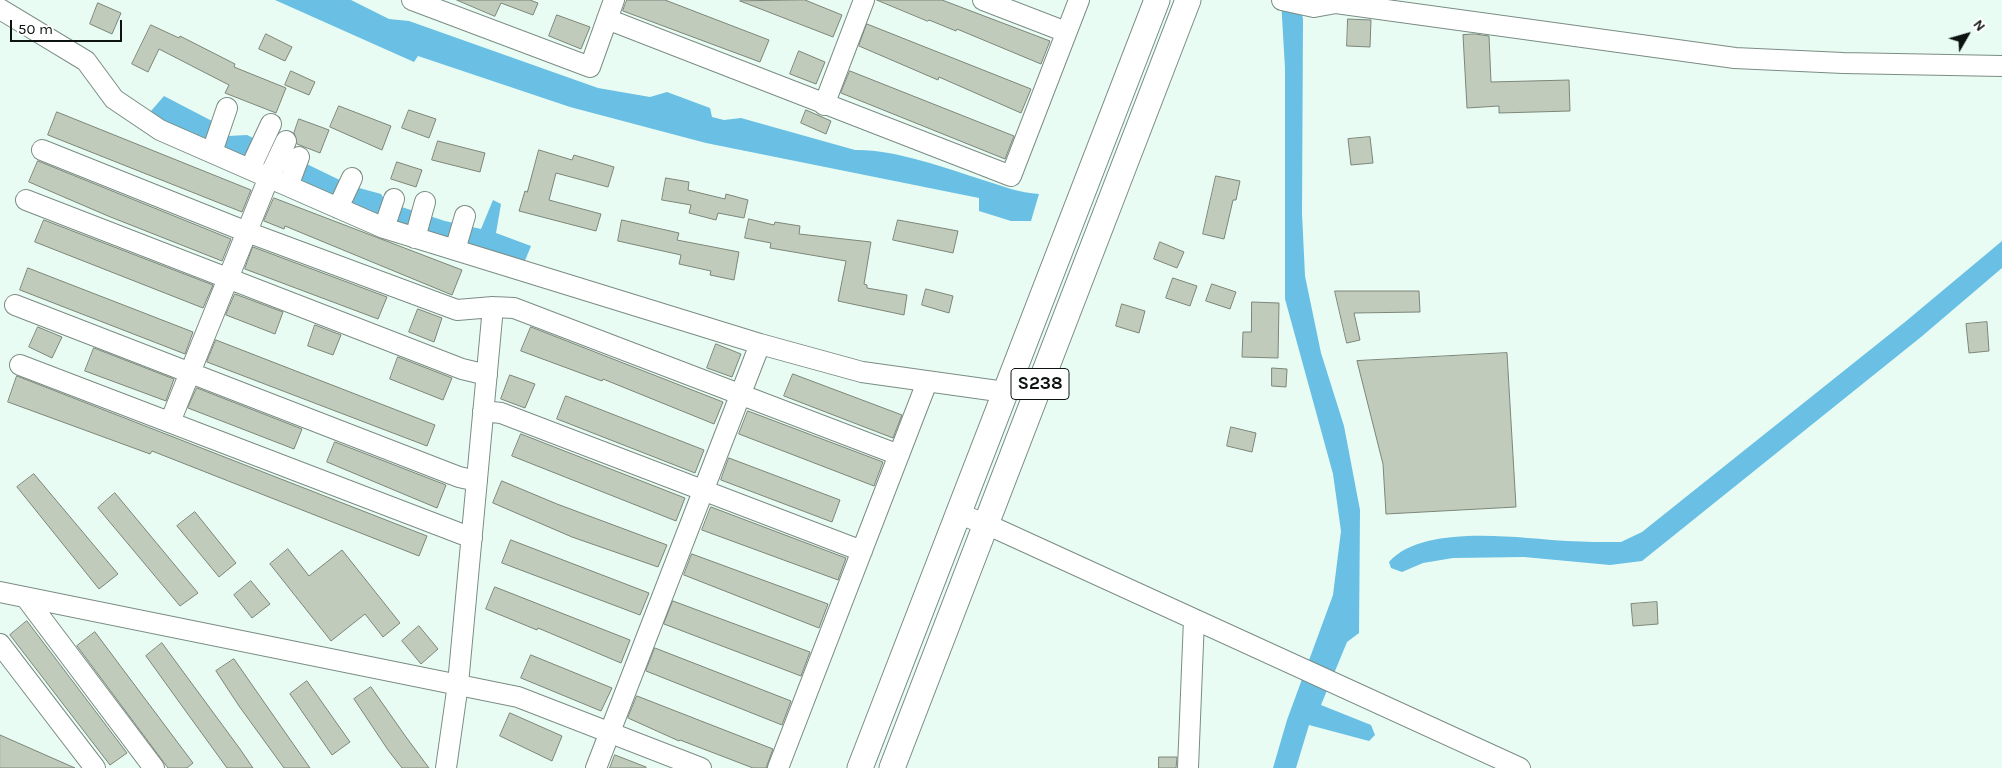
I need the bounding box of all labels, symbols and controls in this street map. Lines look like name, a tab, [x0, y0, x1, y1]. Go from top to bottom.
scale bar	[12, 10, 125, 42]
north arrow	[1942, 10, 1992, 60]
text: N	[1969, 16, 1989, 35]
text: 50 m	[18, 20, 53, 38]
road number: S238	[1011, 368, 1069, 399]

